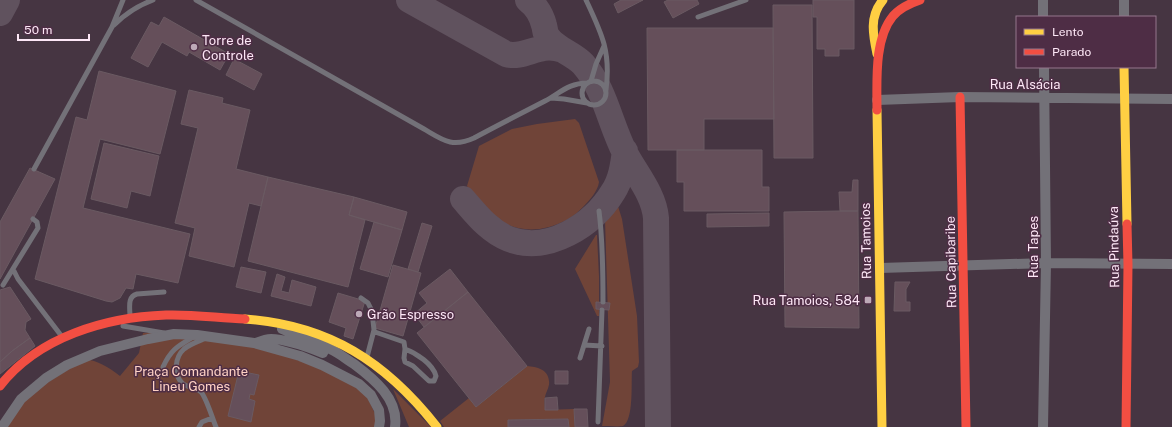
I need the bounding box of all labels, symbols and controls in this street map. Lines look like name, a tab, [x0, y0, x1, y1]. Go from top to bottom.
scale bar	[18, 16, 89, 42]
legend	[1016, 16, 1156, 68]
text: 50 m	[24, 23, 52, 37]
text: Lento	[1052, 25, 1084, 39]
place label: Torre de Controle	[202, 33, 254, 63]
marker: Torre de Controle	[189, 42, 199, 52]
text: Parado	[1052, 45, 1091, 59]
street label: Rua Alsácia	[990, 77, 1060, 92]
street label: Rua Tamoios	[858, 203, 874, 279]
street label: Rua Pindaúva	[1106, 206, 1122, 288]
street label: Rua Capibaribe	[943, 216, 959, 308]
street label: Rua Tapes	[1026, 216, 1041, 278]
place label: Rua Tamoios, 584	[752, 293, 860, 308]
marker: Rua Tamoios, 584	[863, 295, 873, 305]
place label: Grão Espresso	[367, 307, 454, 322]
marker: Grão Espresso	[354, 309, 364, 319]
park label: Praça Comandante Lineu Gomes	[134, 364, 248, 394]

